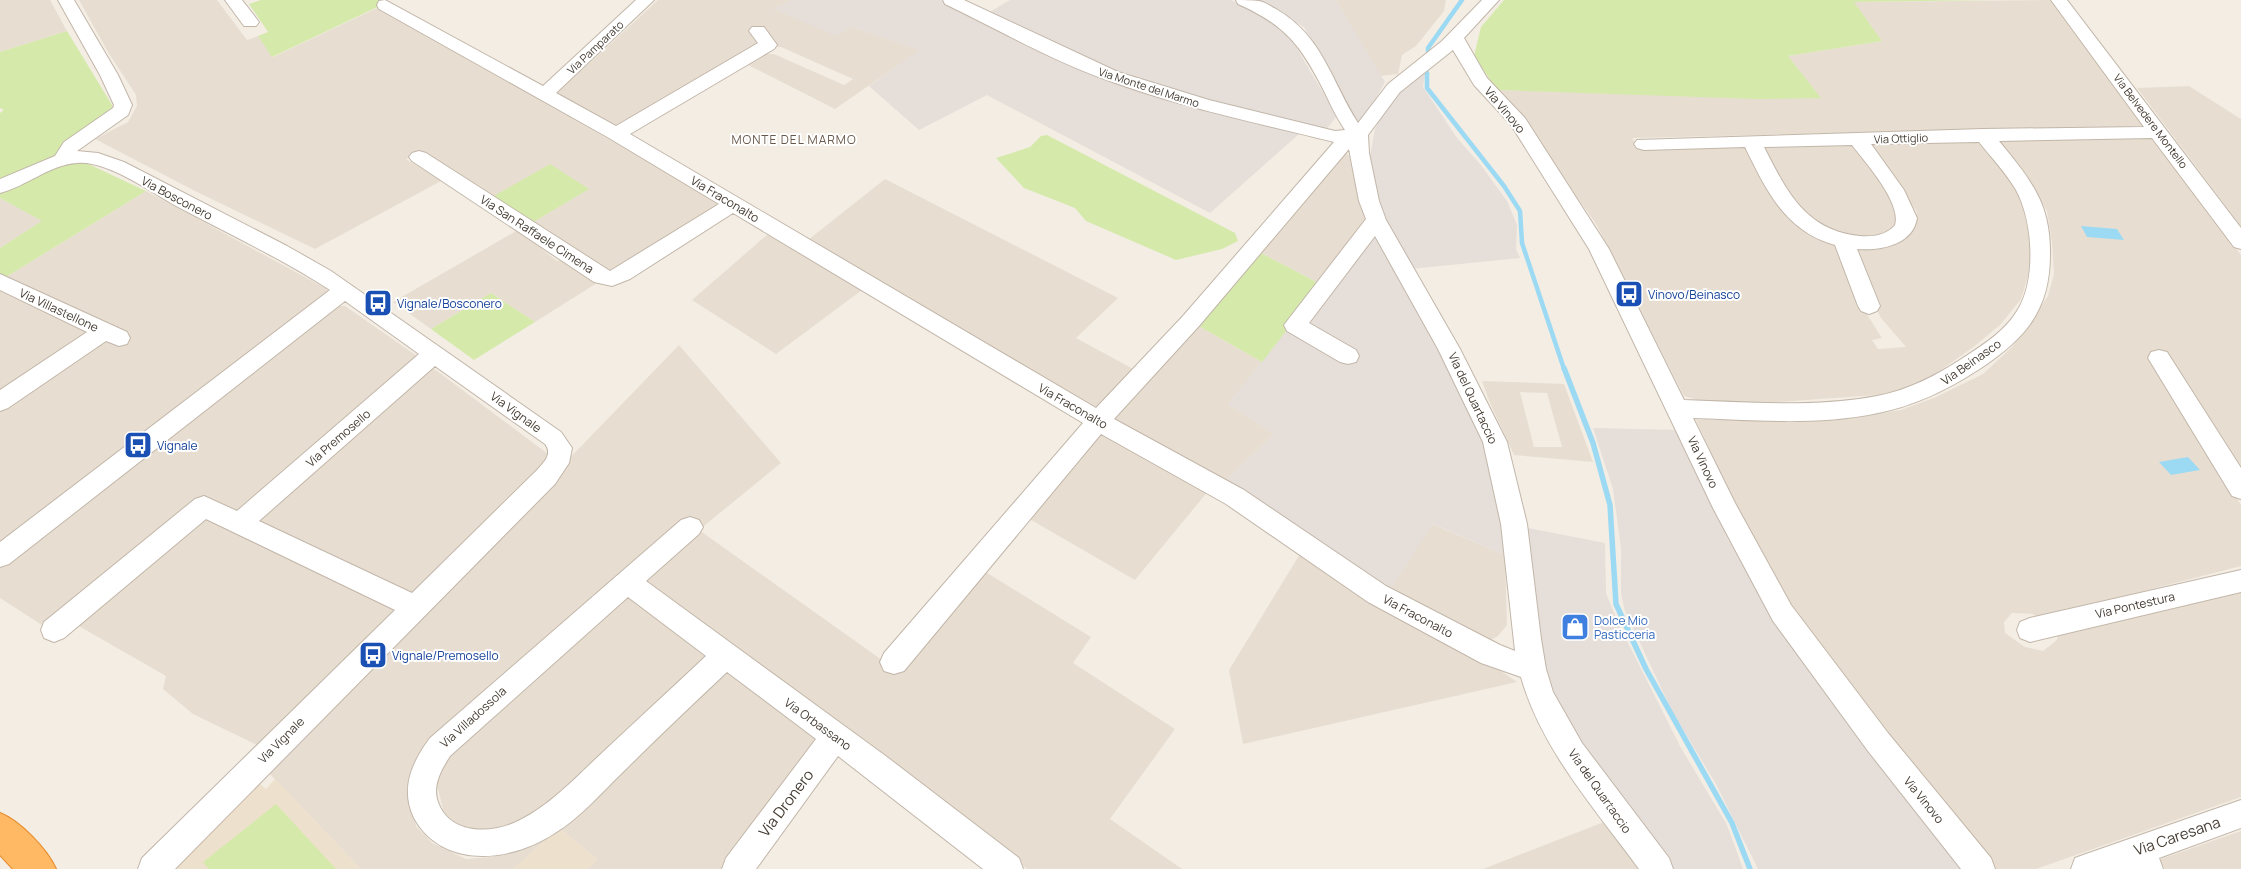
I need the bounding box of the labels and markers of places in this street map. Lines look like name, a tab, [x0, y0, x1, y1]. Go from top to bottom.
bus stop icon: Vinovo/Beinasco	[1614, 279, 1644, 309]
place label: Vinovo/Beinasco	[1648, 286, 1740, 303]
bus stop icon: Vignale/Bosconero	[363, 288, 393, 318]
place label: Vignale/Bosconero	[397, 295, 502, 312]
bus stop icon: Vignale	[123, 430, 153, 460]
place label: Vignale	[157, 437, 198, 454]
shop icon: Dolce Mio Pasticceria	[1560, 612, 1590, 642]
place label: Dolce Mio Pasticceria	[1594, 612, 1655, 643]
bus stop icon: Vignale/Premosello	[358, 640, 388, 670]
place label: Vignale/Premosello	[392, 647, 499, 664]

